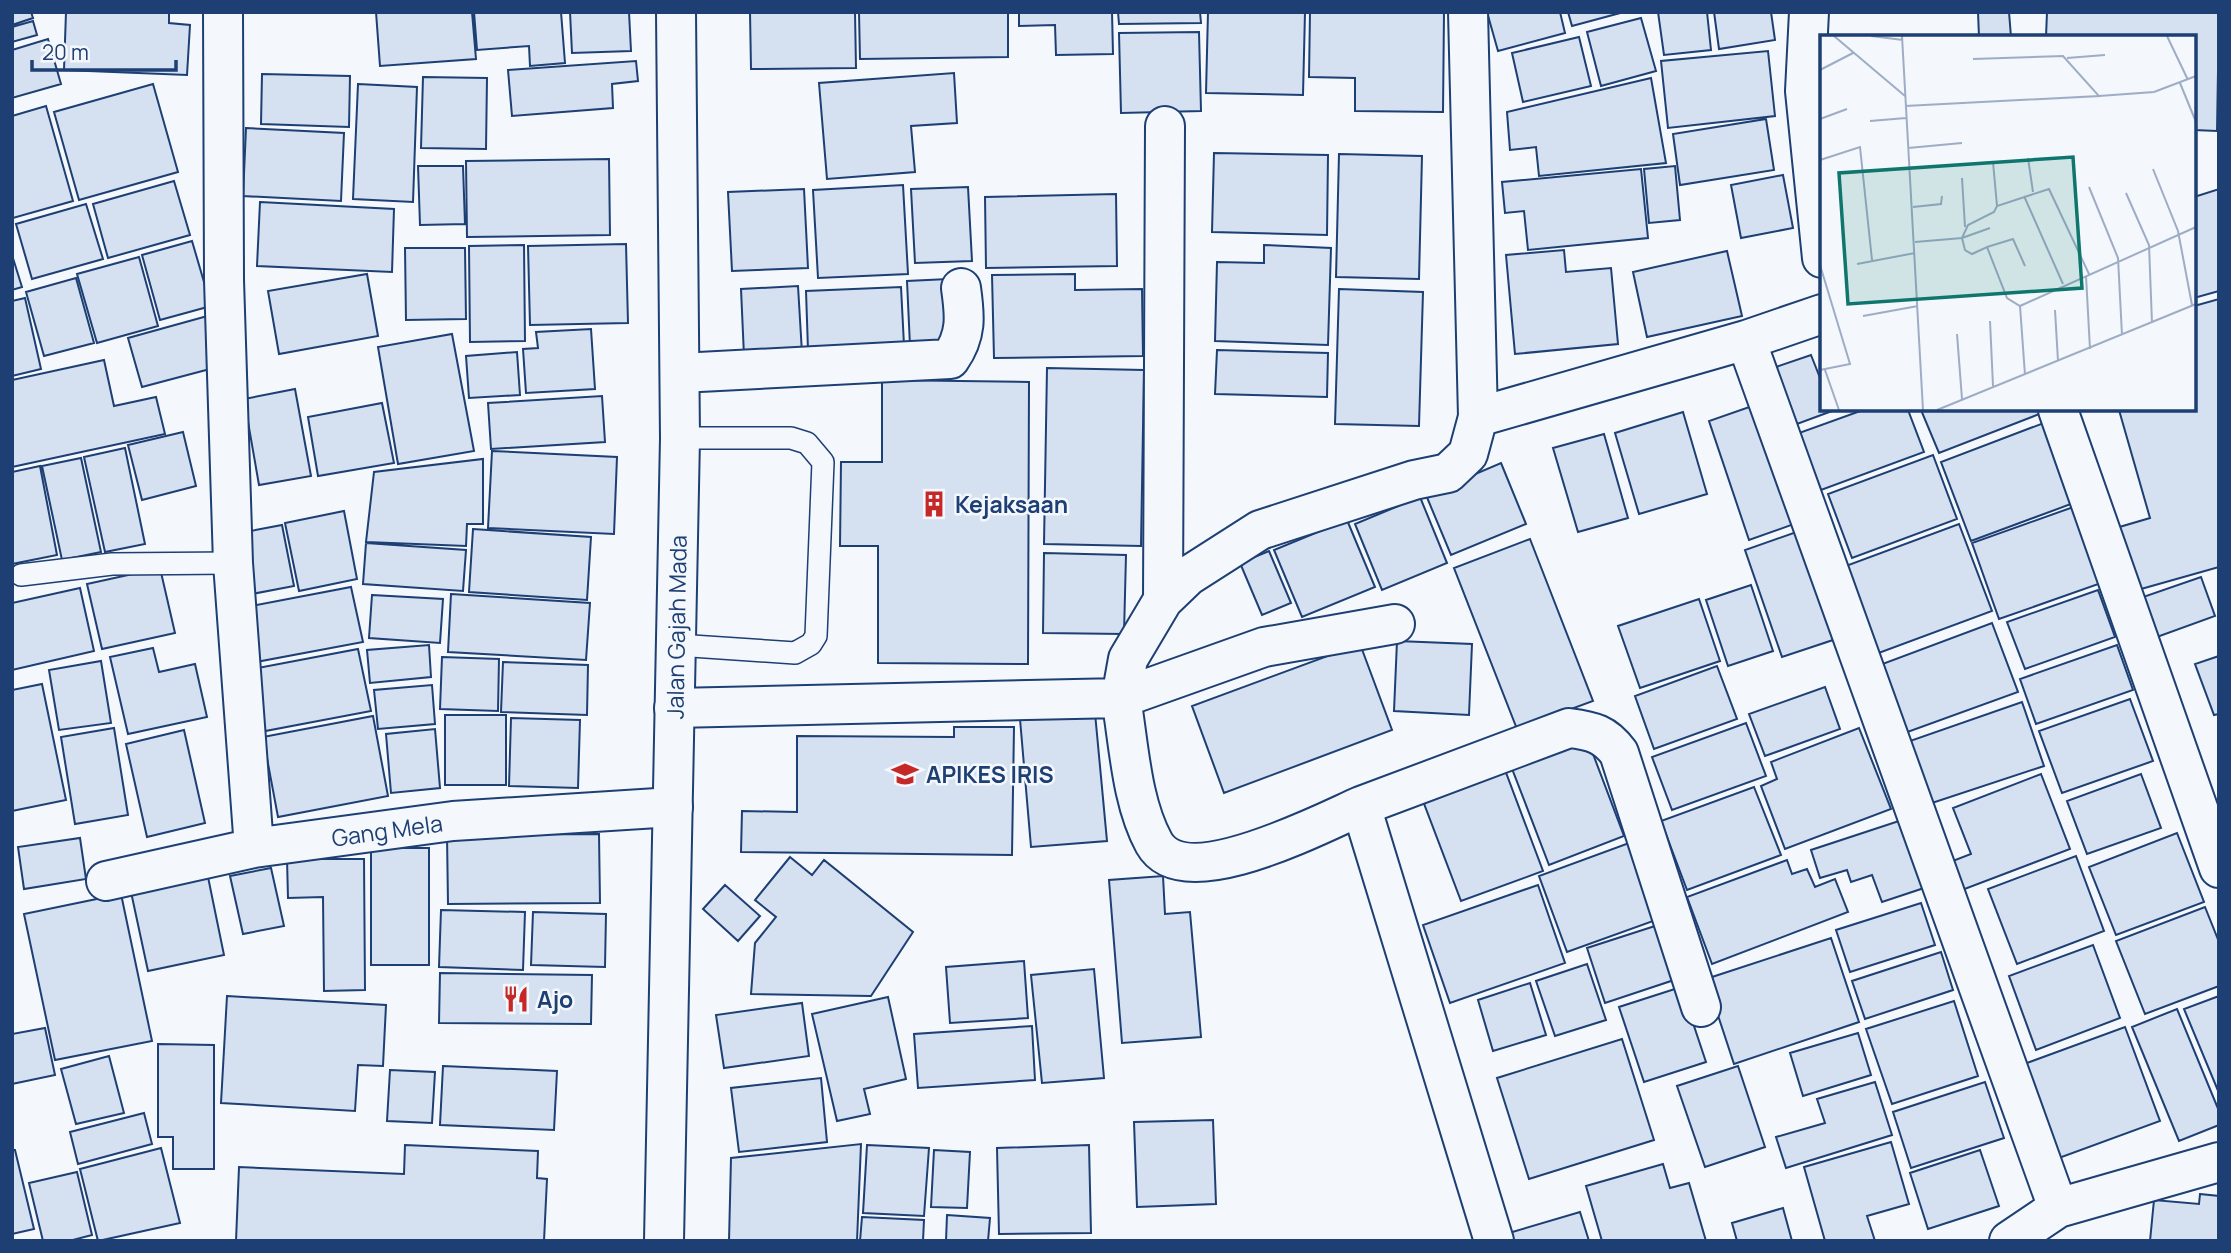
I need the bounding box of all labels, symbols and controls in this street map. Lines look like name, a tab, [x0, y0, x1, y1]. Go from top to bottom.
scale bar	[32, 28, 175, 72]
inset map	[1820, 35, 2196, 411]
text: 20 m	[42, 38, 89, 66]
place label: Kejaksaan	[955, 488, 1068, 520]
building icon: Kejaksaan	[919, 489, 949, 519]
street label: Jalan Gajah Mada	[658, 535, 694, 719]
place label: APIKES IRIS	[926, 758, 1054, 790]
school or university icon: APIKES IRIS	[890, 759, 920, 789]
street label: Gang Mela	[329, 806, 445, 854]
place label: Ajo	[537, 983, 573, 1015]
restaurant icon: Ajo	[501, 984, 531, 1014]

